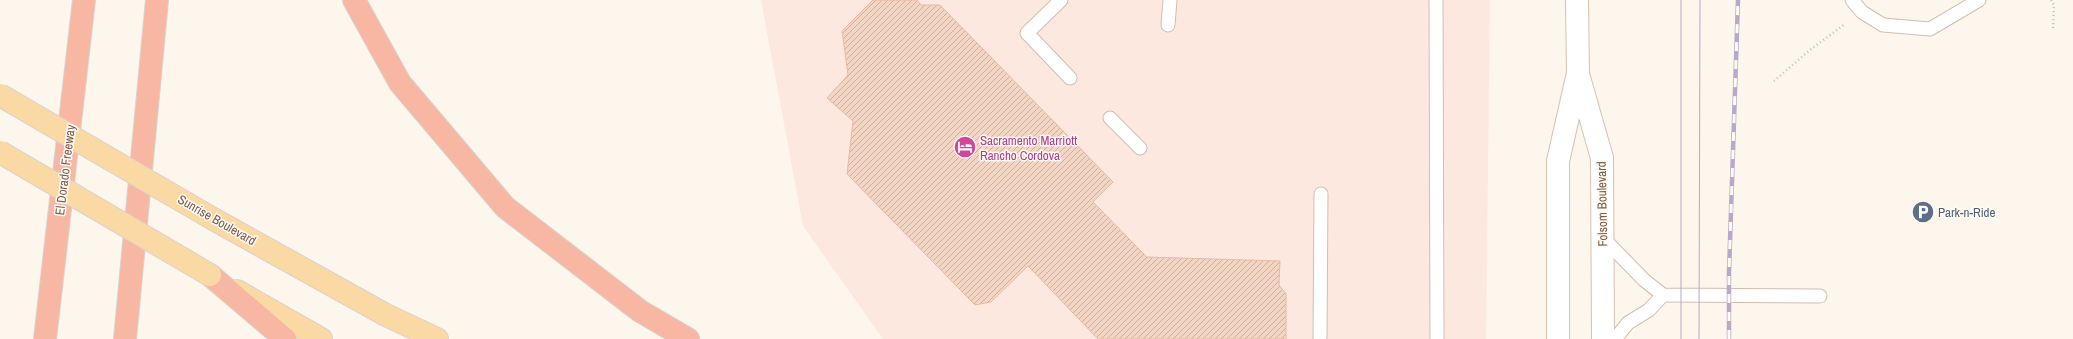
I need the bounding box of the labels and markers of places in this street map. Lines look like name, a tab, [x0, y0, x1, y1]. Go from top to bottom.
place label: Sacramento Marriott Rancho Cordova	[980, 132, 1077, 164]
hotel icon: Sacramento Marriott Rancho Cordova	[952, 134, 978, 160]
parking icon: Park-n-Ride	[1910, 199, 1936, 225]
place label: Park-n-Ride	[1938, 204, 1996, 221]

